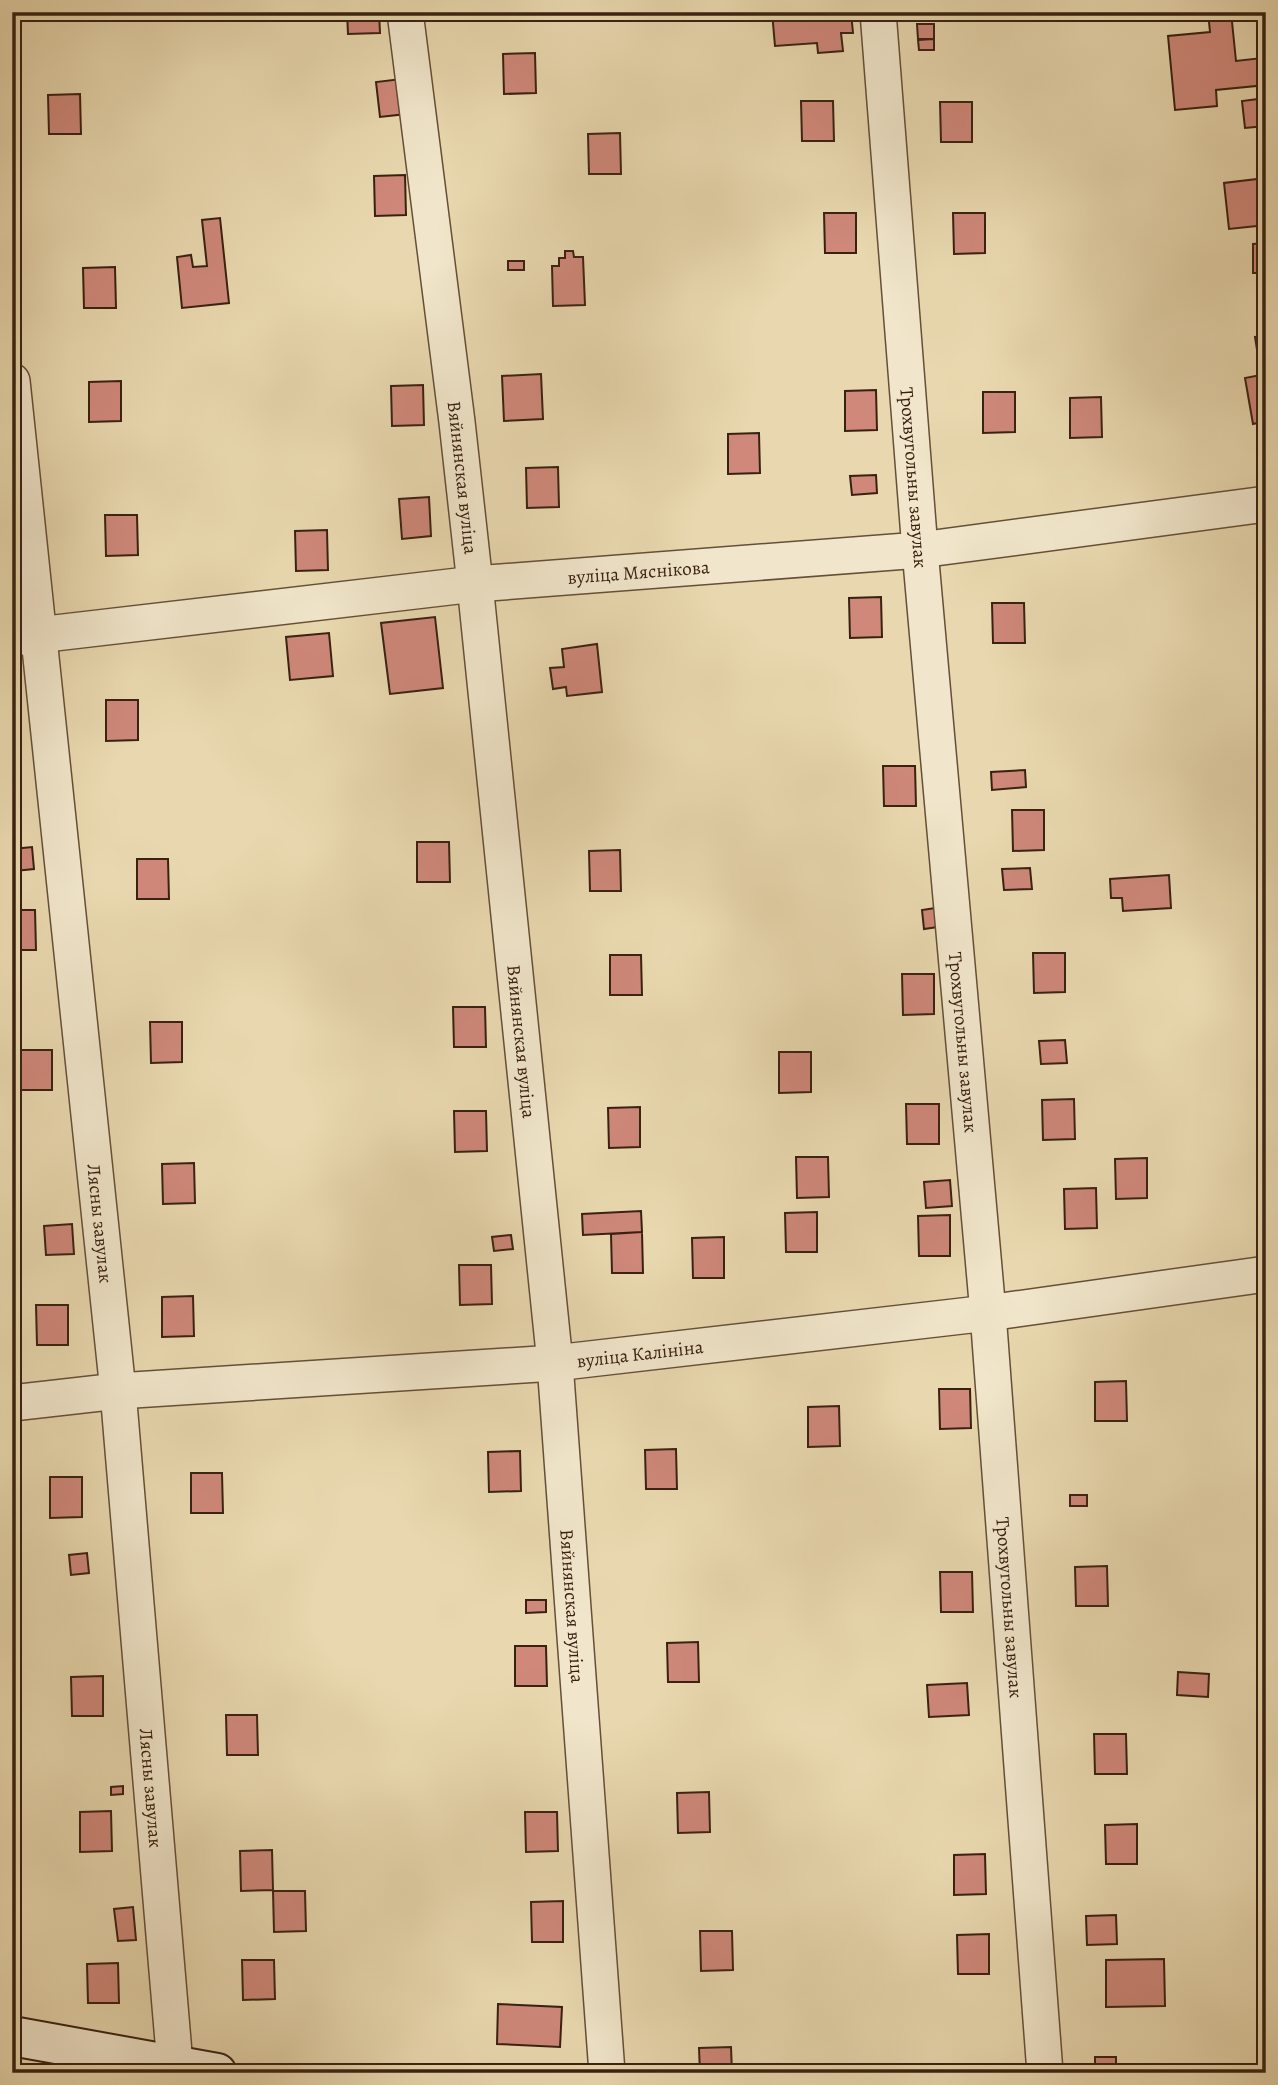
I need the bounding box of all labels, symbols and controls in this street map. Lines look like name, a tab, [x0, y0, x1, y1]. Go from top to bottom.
street label: Трохвугольны завулак	[893, 386, 934, 569]
street label: Вяйнянская вуліца	[440, 399, 484, 556]
street label: вуліца Мяснікова	[566, 554, 711, 591]
street label: Трохвугольны завулак	[942, 951, 984, 1134]
street label: Вяйнянская вуліца	[500, 963, 542, 1120]
street label: Лясны завулак	[80, 1162, 119, 1285]
street label: вуліца Калініна	[575, 1334, 705, 1374]
street label: Трохвугольны завулак	[989, 1516, 1029, 1699]
street label: Вяйнянская вуліца	[553, 1528, 590, 1684]
street label: Лясны завулак	[133, 1727, 169, 1849]

